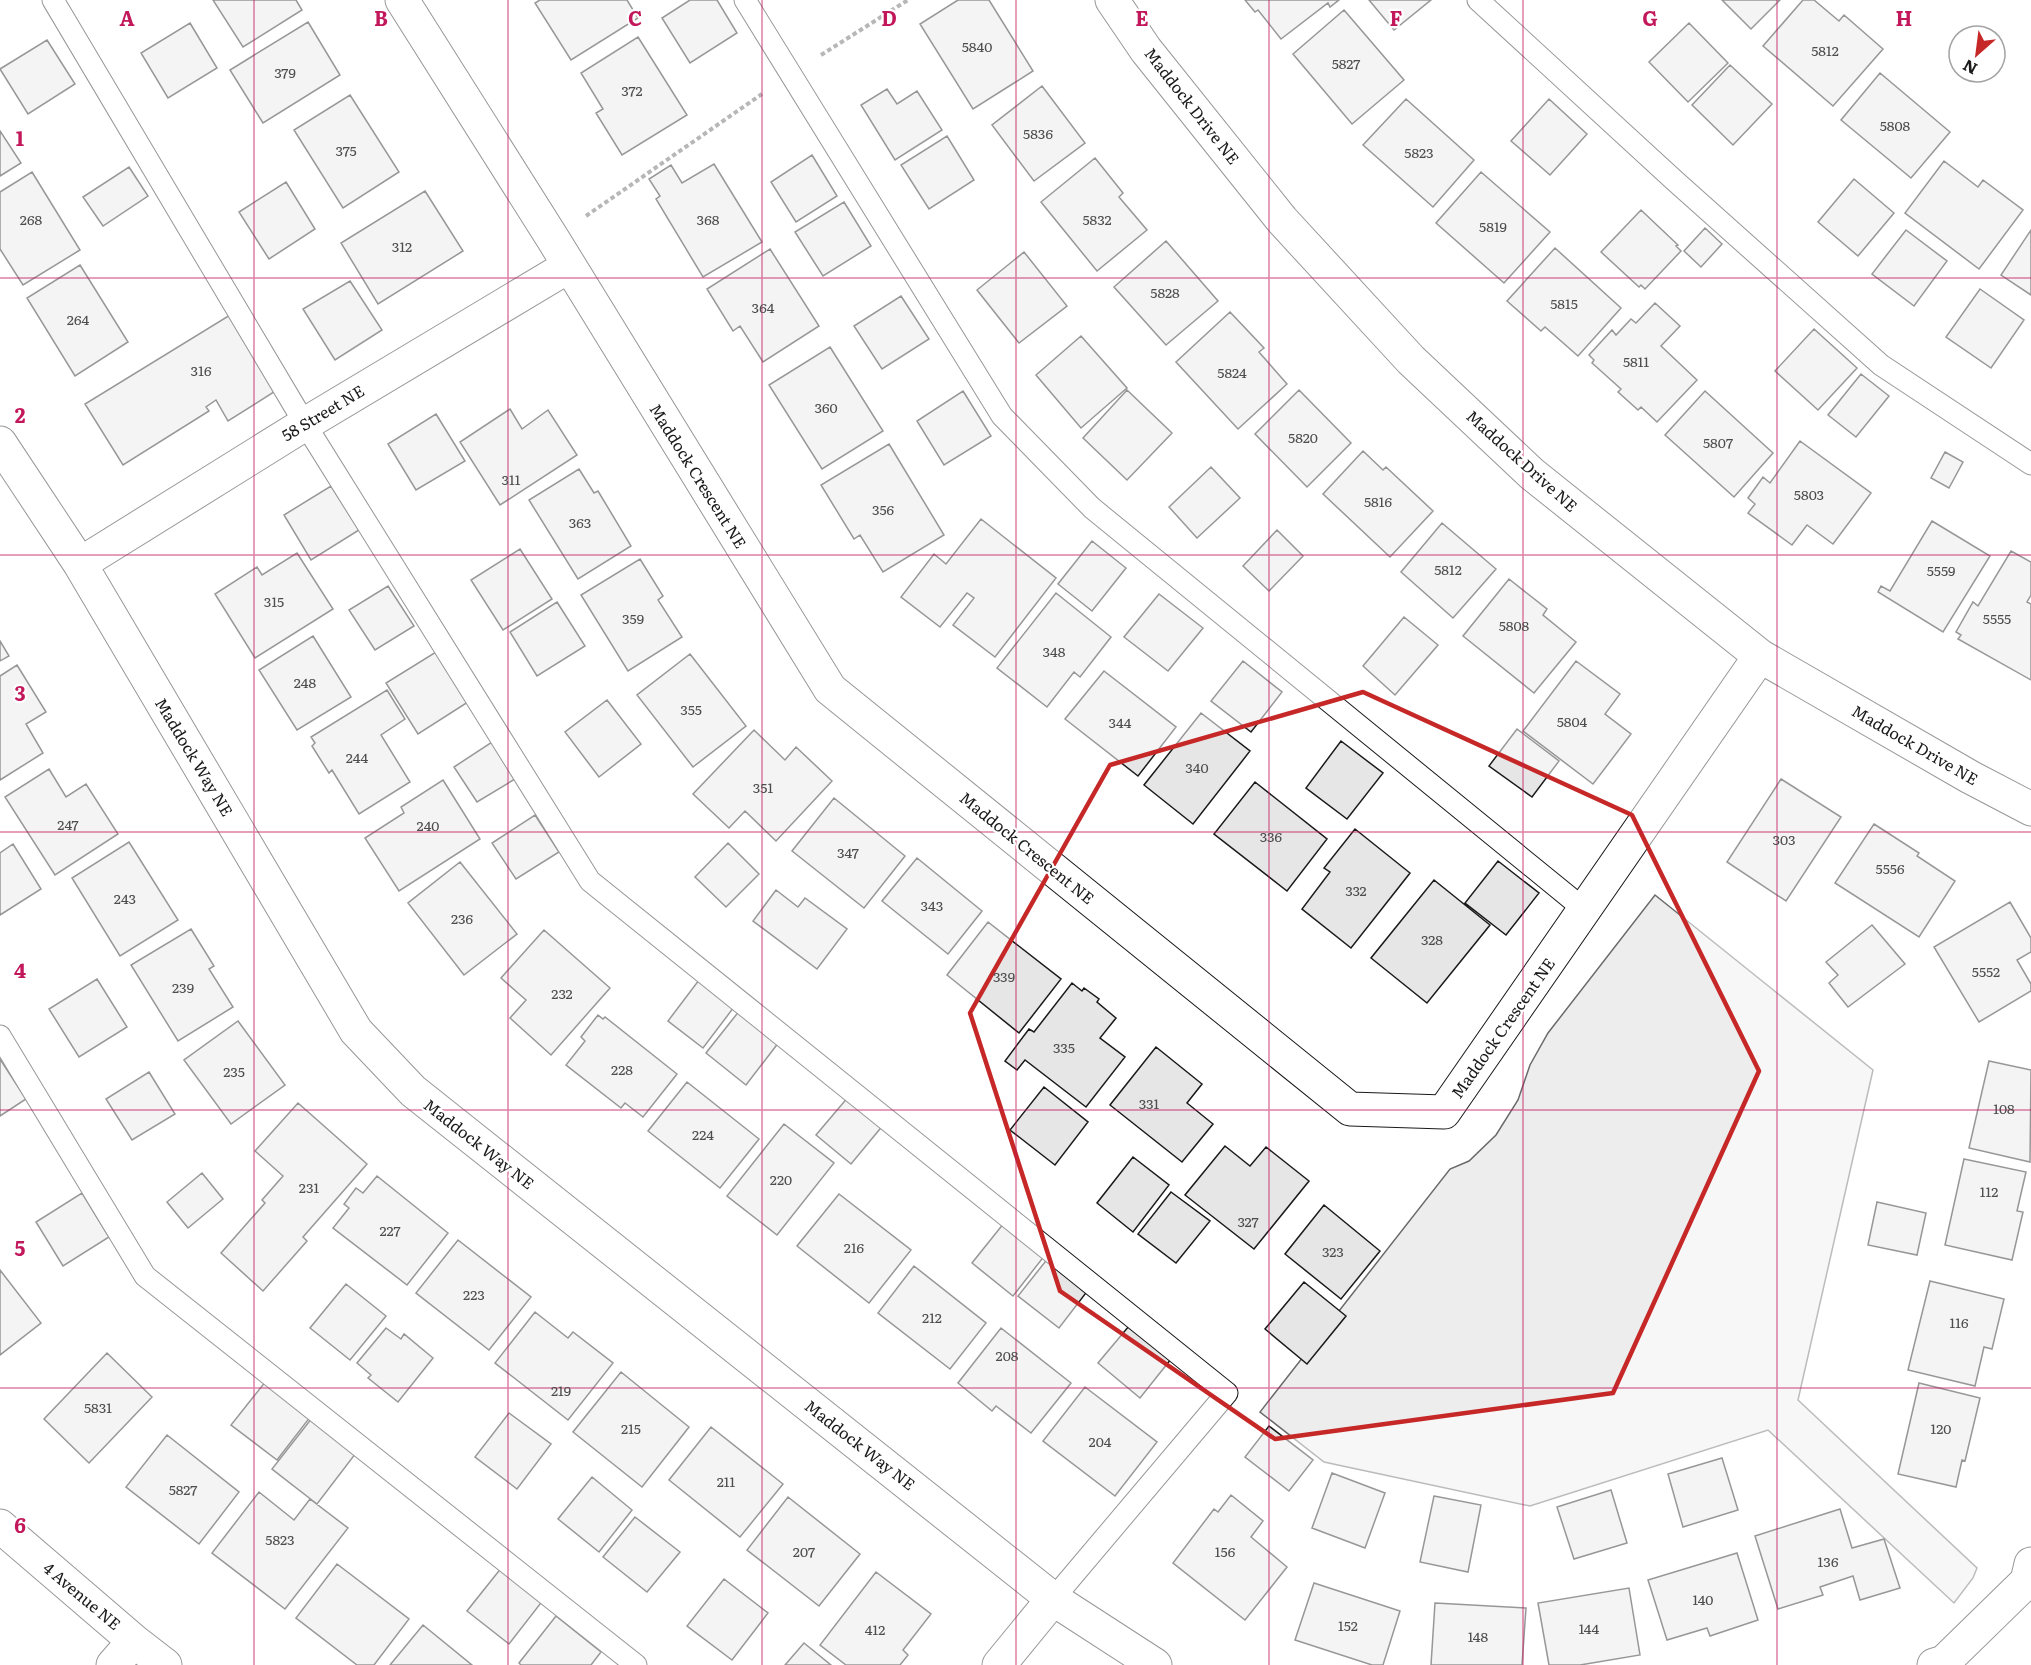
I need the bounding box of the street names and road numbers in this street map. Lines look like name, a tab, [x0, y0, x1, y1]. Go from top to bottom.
street label: Maddock Drive NE	[1139, 42, 1246, 169]
street label: 58 Street NE	[277, 378, 368, 446]
street label: Maddock Crescent NE	[644, 398, 753, 553]
street label: Maddock Drive NE	[1462, 404, 1584, 517]
street label: Maddock Way NE	[150, 693, 240, 820]
street label: Maddock Drive NE	[1848, 698, 1983, 790]
street label: Maddock Crescent NE	[955, 785, 1100, 909]
street label: Maddock Crescent NE	[1444, 952, 1560, 1103]
street label: Maddock Way NE	[419, 1092, 540, 1194]
street label: Maddock Way NE	[800, 1393, 921, 1495]
street label: 4 Avenue NE	[39, 1556, 127, 1635]

